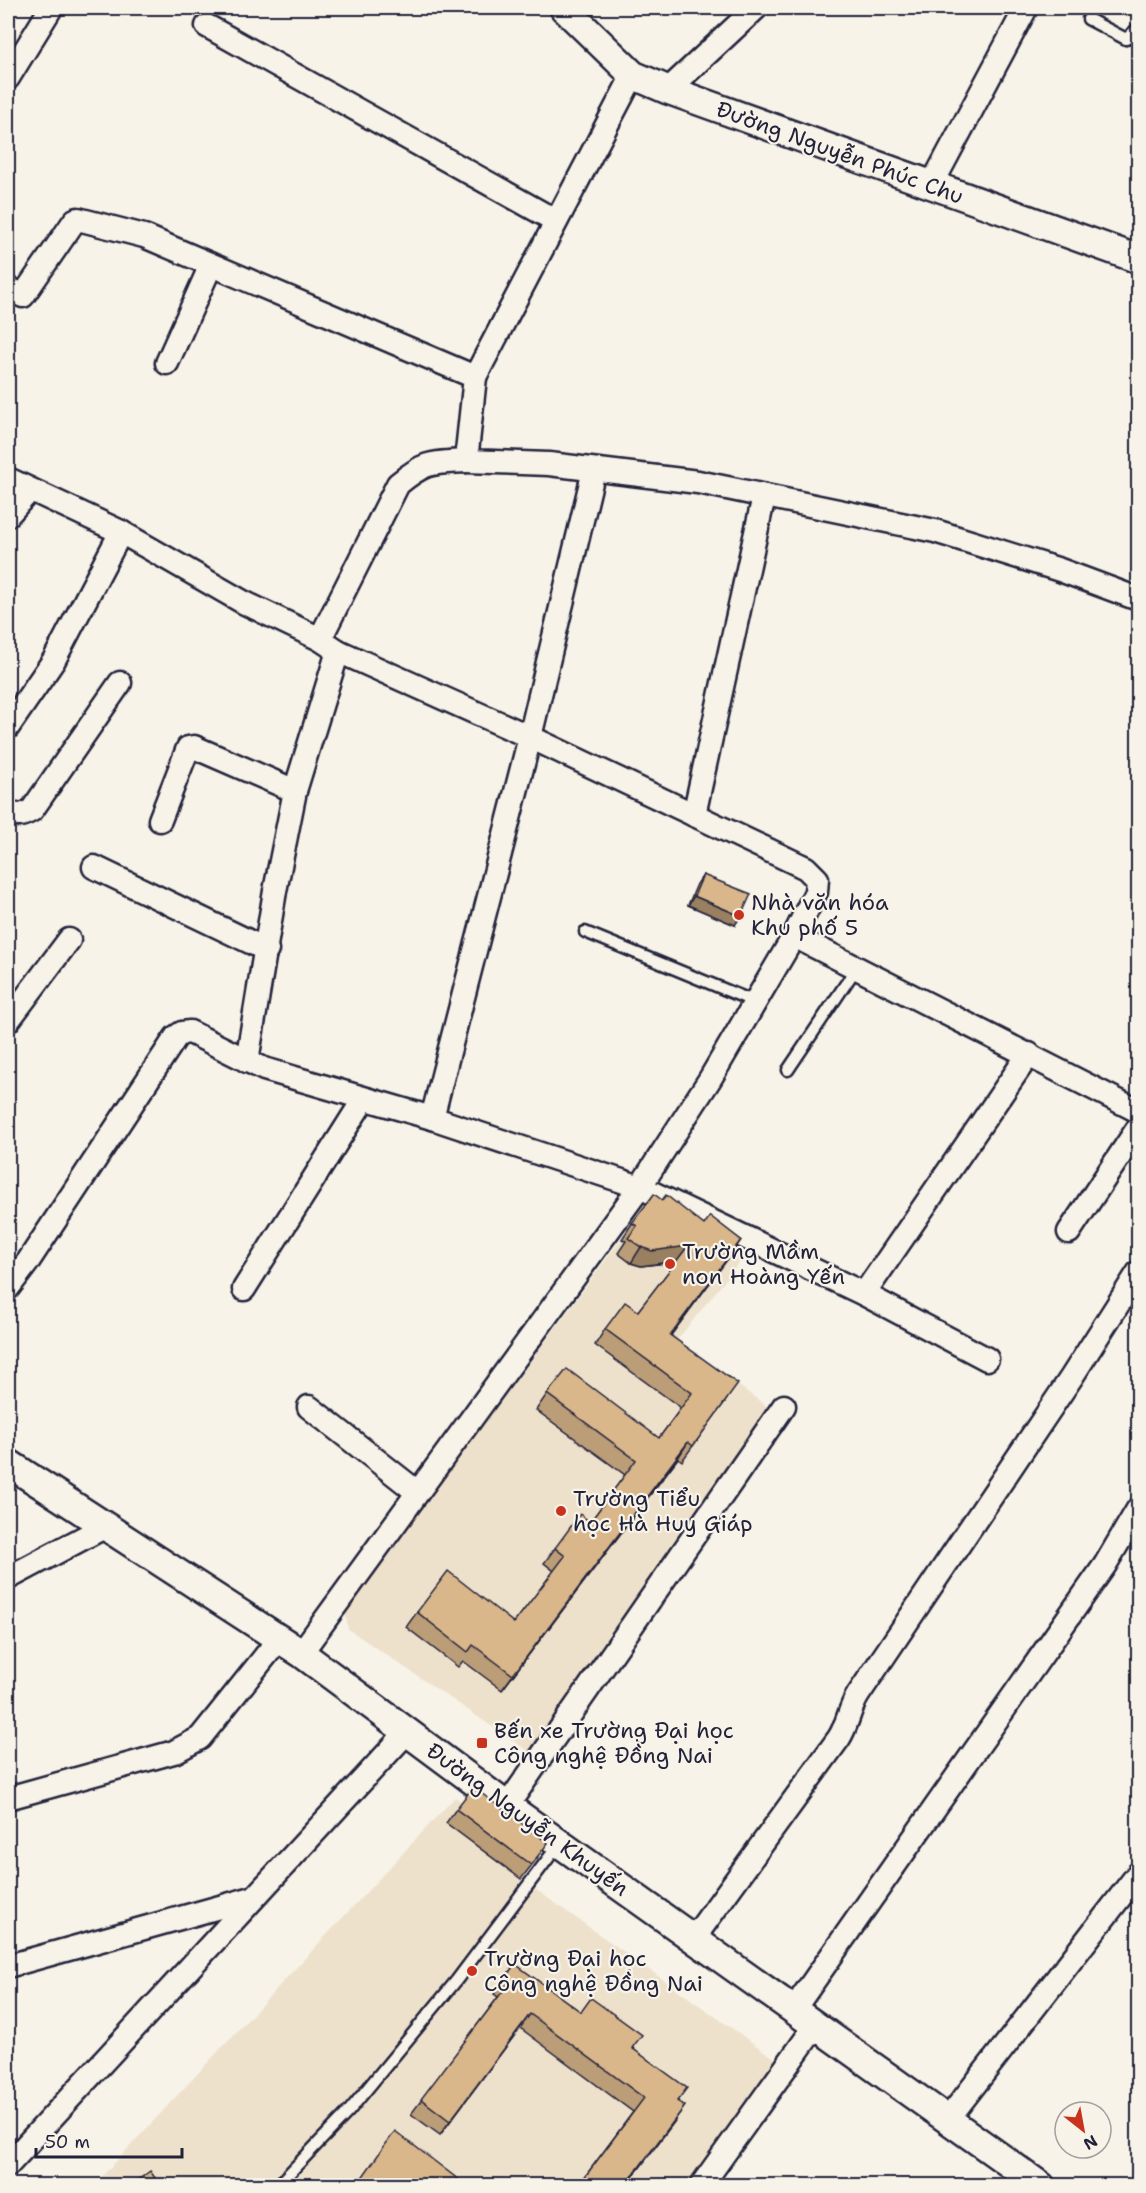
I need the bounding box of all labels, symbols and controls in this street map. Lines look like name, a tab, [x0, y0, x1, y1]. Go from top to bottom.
street label: Đường Nguyễn Phúc Chu	[712, 94, 967, 211]
place label: Nhà văn hóa Khu phố 5	[751, 888, 889, 942]
marker: Nhà văn hóa Khu phố 5	[732, 908, 746, 922]
place label: Trường Mầm non Hoàng Yến	[682, 1237, 845, 1291]
marker: Trường Mầm non Hoàng Yến	[663, 1257, 677, 1271]
place label: Trường Tiểu học Hà Huy Giáp	[573, 1484, 753, 1538]
marker: Trường Tiểu học Hà Huy Giáp	[554, 1504, 568, 1518]
place label: Bến xe Trường Đại học Công nghệ Đồng Nai	[494, 1716, 734, 1770]
street label: Đường Nguyễn Khuyến	[421, 1736, 634, 1903]
marker: Bến xe Trường Đại học Công nghệ Đồng Nai	[475, 1736, 489, 1750]
place label: Trường Đại học Công nghệ Đồng Nai	[484, 1944, 703, 1998]
marker: Trường Đại học Công nghệ Đồng Nai	[465, 1964, 479, 1978]
north arrow	[1053, 2100, 1113, 2160]
scale bar	[36, 2121, 182, 2159]
text: 50 m	[45, 2130, 90, 2154]
text: N	[1080, 2130, 1101, 2155]

